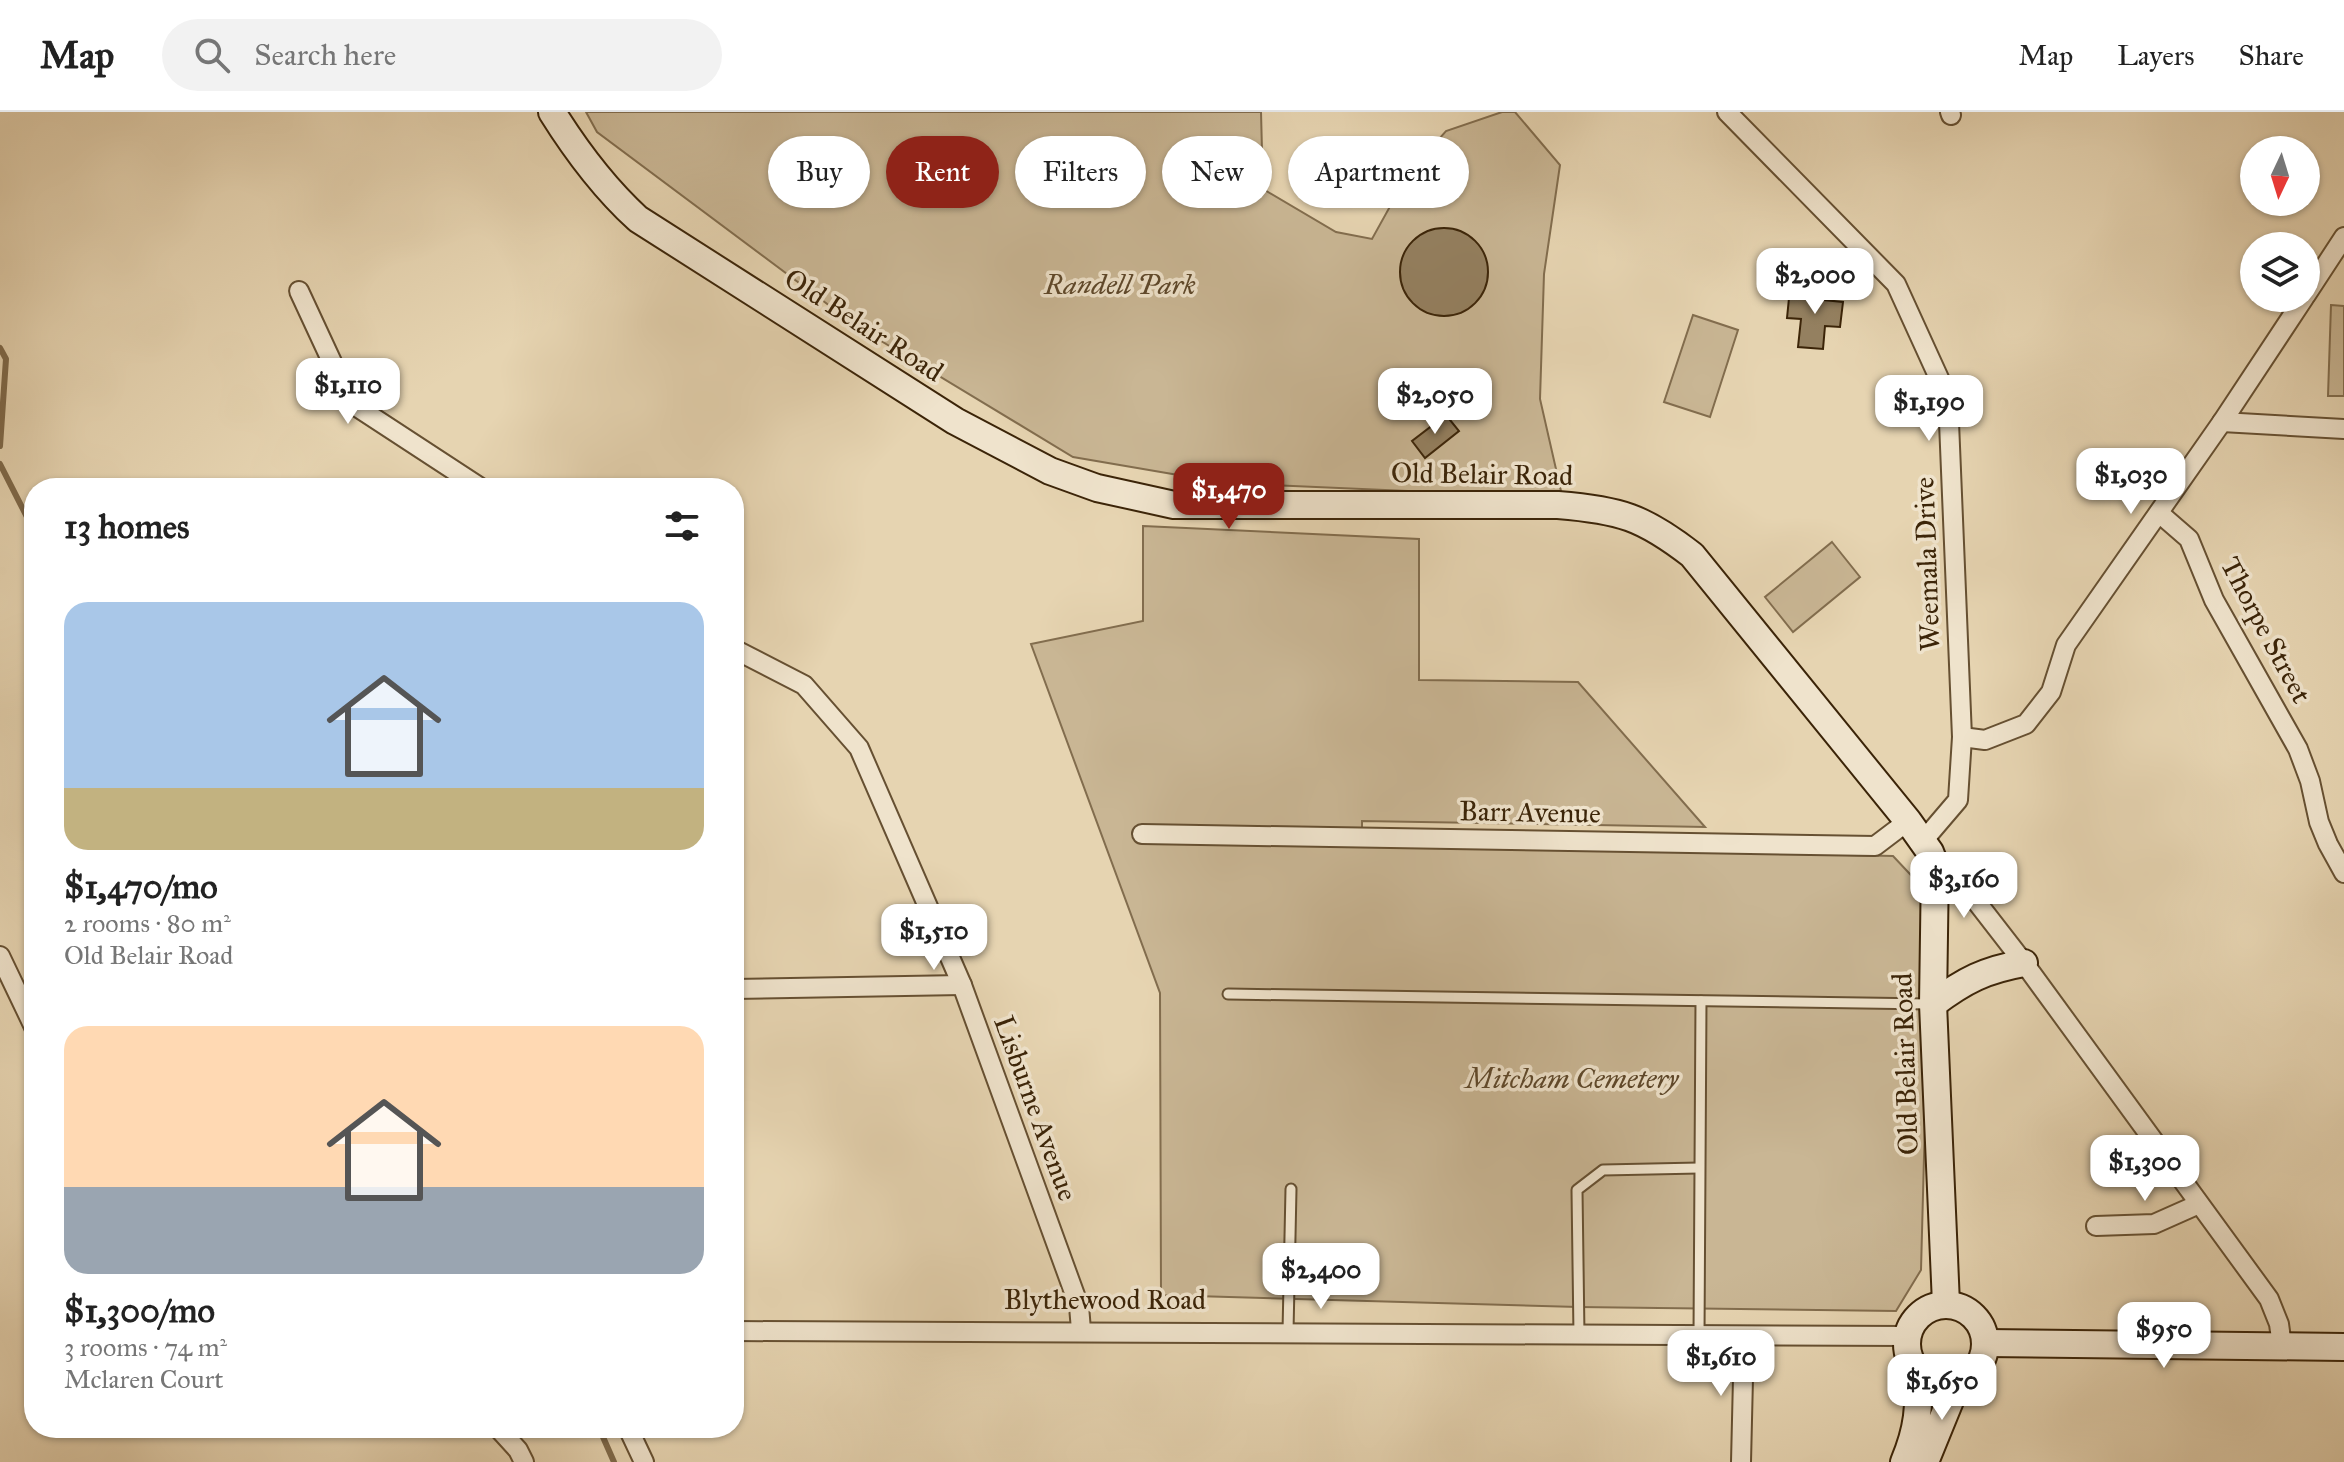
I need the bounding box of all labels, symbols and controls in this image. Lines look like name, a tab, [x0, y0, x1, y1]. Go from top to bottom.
search box	[162, 19, 722, 91]
text: Map	[40, 32, 114, 78]
icon: search	[190, 33, 234, 77]
text: Search here	[254, 37, 396, 73]
text: Map	[2018, 38, 2073, 73]
text: Layers	[2117, 38, 2195, 73]
text: Share	[2239, 38, 2304, 73]
chip: Buy	[768, 136, 870, 208]
chip: Rent	[886, 136, 999, 208]
chip: Filters	[1015, 136, 1146, 208]
chip: New	[1162, 136, 1272, 208]
chip: Apartment	[1288, 136, 1469, 208]
north arrow	[2240, 136, 2320, 216]
map controls	[2240, 136, 2320, 312]
button: layers	[2240, 232, 2320, 312]
pin: $2,000	[1750, 248, 1880, 316]
text: $2,000	[1774, 258, 1856, 290]
street label: Old Belair Road	[778, 261, 950, 389]
park label: Randell Park	[1043, 267, 1196, 302]
pin: $1,110	[283, 358, 413, 426]
text: $1,110	[314, 368, 382, 400]
pin: $2,050	[1370, 368, 1500, 436]
pin: $1,190	[1864, 375, 1994, 443]
text: $2,050	[1396, 378, 1474, 410]
text: $1,190	[1893, 385, 1965, 417]
pin: $1,030	[2066, 448, 2196, 516]
street label: Old Belair Road	[1391, 455, 1573, 493]
text: $1,030	[2094, 458, 2168, 490]
pin: $1,470	[1164, 463, 1294, 531]
text: $1,470	[1191, 473, 1267, 505]
street label: Weemala Drive	[1906, 476, 1948, 652]
icon: filters	[660, 504, 704, 548]
text: 13 homes	[64, 506, 189, 547]
street label: Thorpe Street	[2213, 551, 2319, 709]
icon: home	[312, 654, 456, 798]
street label: Barr Avenue	[1459, 793, 1601, 831]
pin: $3,160	[1899, 852, 2029, 920]
text: $3,160	[1928, 862, 2000, 894]
text: $1,470/mo	[64, 866, 218, 907]
pin: $1,510	[869, 904, 999, 972]
text: 2 rooms · 80 m²	[64, 907, 231, 939]
text: $1,510	[899, 914, 969, 946]
text: Old Belair Road	[64, 939, 233, 971]
street label: Old Belair Road	[1884, 972, 1926, 1156]
street label: Lisburne Avenue	[986, 1011, 1086, 1205]
park label: Mitcham Cemetery	[1462, 1061, 1680, 1096]
icon: home	[312, 1078, 456, 1222]
pin: $1,300	[2080, 1135, 2210, 1203]
text: $1,300	[2108, 1145, 2182, 1177]
pin: $2,400	[1256, 1243, 1386, 1311]
text: $2,400	[1281, 1253, 1361, 1285]
street label: Blythewood Road	[1004, 1282, 1206, 1317]
text: $1,300/mo	[64, 1290, 215, 1331]
pin: $950	[2117, 1302, 2211, 1370]
text: $950	[2136, 1312, 2192, 1344]
pin: $1,610	[1656, 1330, 1786, 1398]
text: 3 rooms · 74 m²	[64, 1331, 227, 1363]
text: $1,610	[1685, 1340, 1757, 1372]
pin: $1,650	[1877, 1354, 2007, 1422]
text: Mclaren Court	[64, 1363, 223, 1395]
text: $1,650	[1905, 1364, 1979, 1396]

